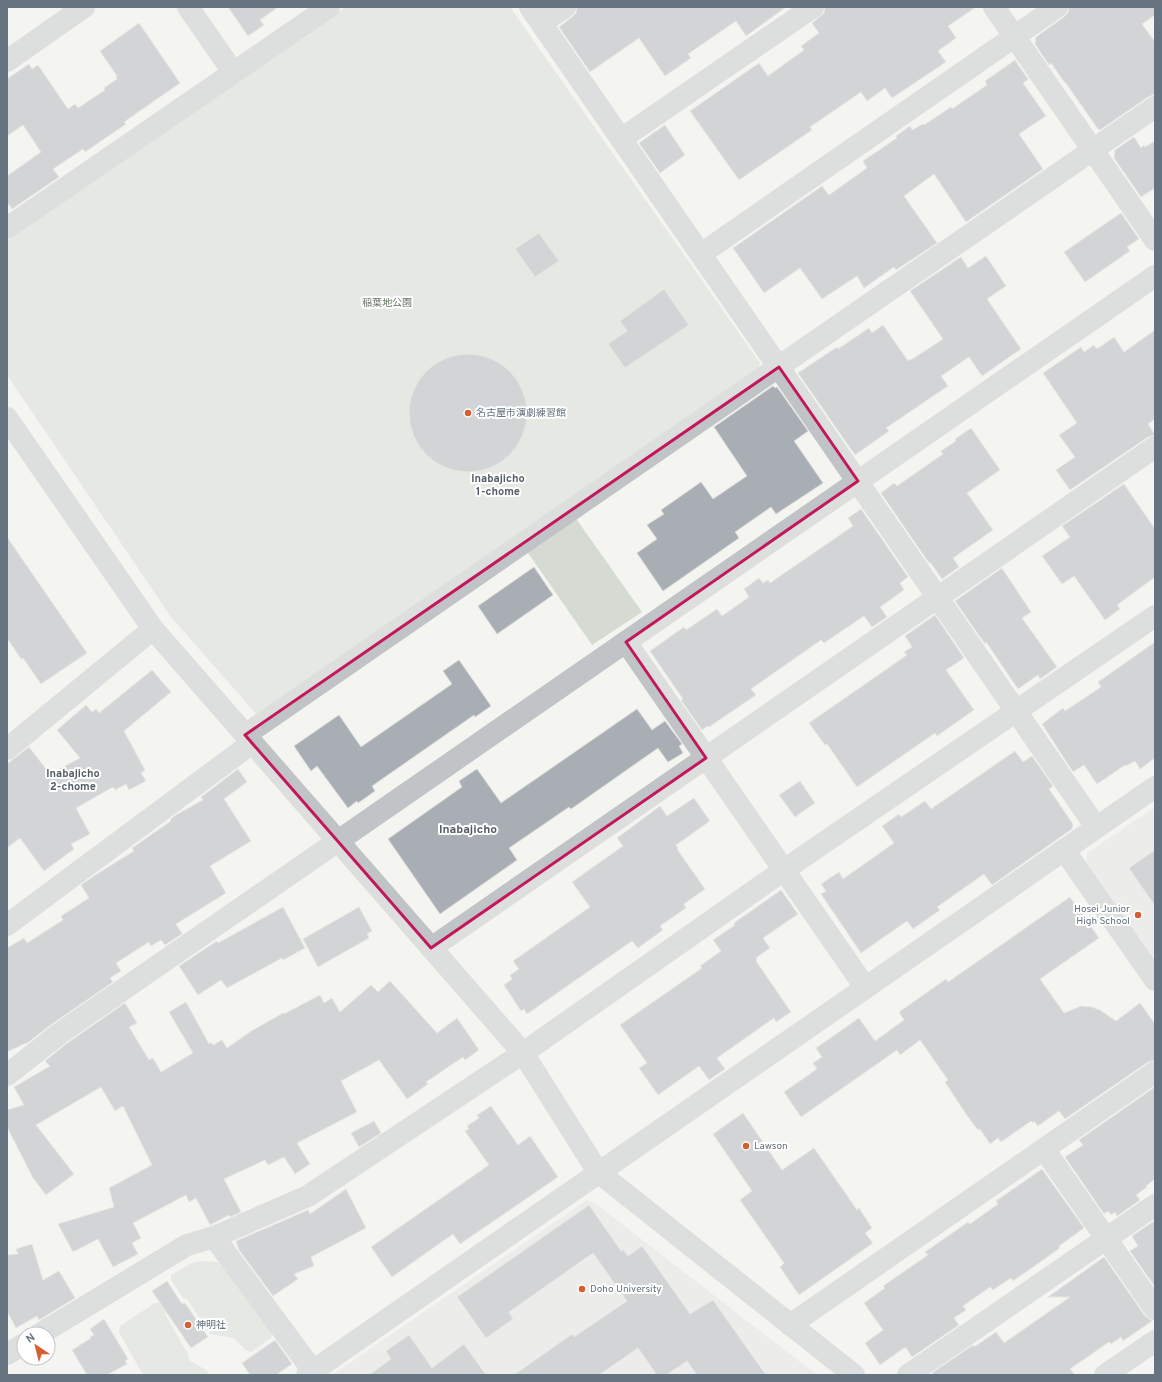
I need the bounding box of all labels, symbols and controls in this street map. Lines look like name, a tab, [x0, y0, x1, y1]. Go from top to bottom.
park label: 稲葉地公園	[362, 297, 412, 310]
place label: 名古屋市演劇練習館	[476, 407, 566, 420]
marker: 名古屋市演劇練習館	[463, 408, 473, 418]
district label: Inabajicho 1-chome	[471, 472, 525, 499]
district label: Inabajicho 2-chome	[46, 767, 100, 794]
district label: Inabajicho	[439, 822, 497, 838]
place label: Hosei Junior High School	[1074, 903, 1130, 928]
marker: Hosei Junior High School	[1133, 910, 1143, 920]
place label: Lawson	[754, 1140, 788, 1153]
marker: Lawson	[741, 1141, 751, 1151]
place label: Doho University	[590, 1283, 662, 1296]
marker: Doho University	[577, 1284, 587, 1294]
place label: 神明社	[196, 1319, 226, 1332]
marker: 神明社	[183, 1320, 193, 1330]
north arrow	[16, 1326, 56, 1366]
text: N	[24, 1331, 38, 1347]

